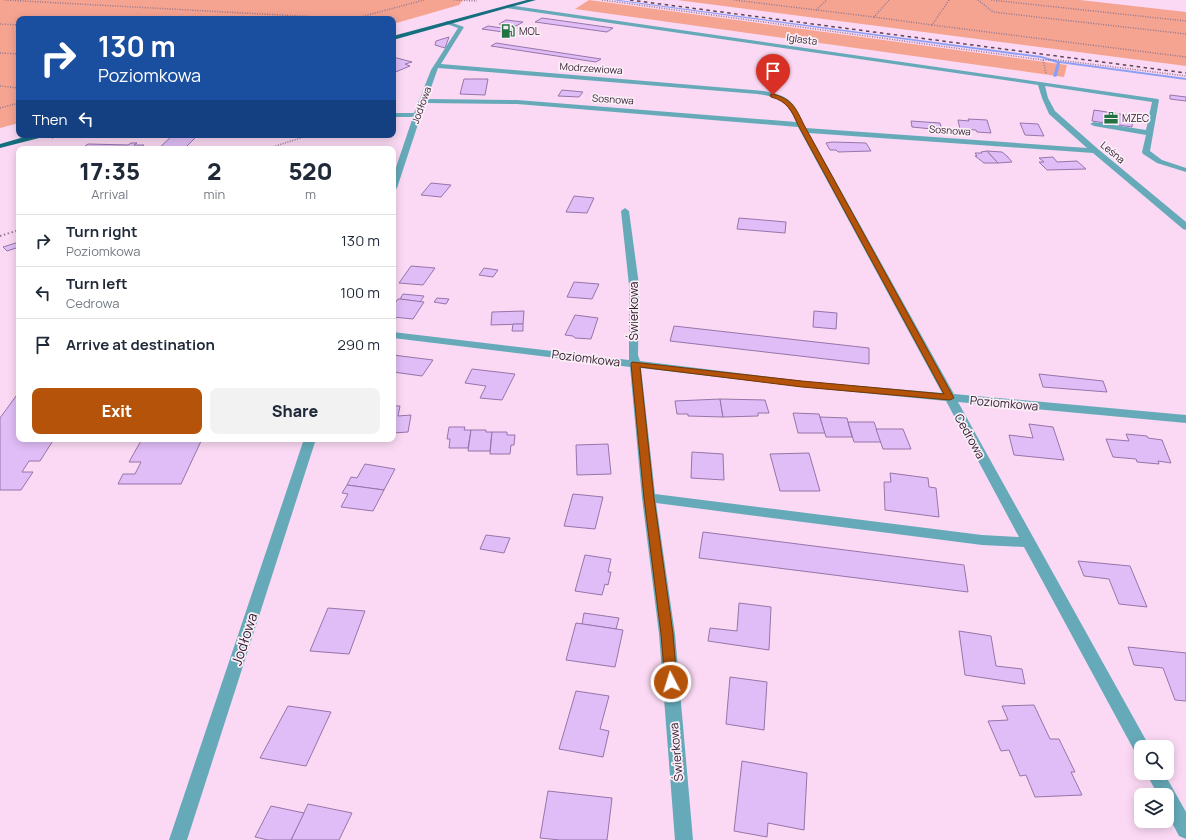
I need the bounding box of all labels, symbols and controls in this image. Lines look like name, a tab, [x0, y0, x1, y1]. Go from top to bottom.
fuel station icon: MOL	[500, 23, 516, 39]
place label: MOL	[519, 24, 540, 38]
text: 130 m	[98, 27, 176, 65]
street label: Iglasta	[786, 30, 818, 48]
icon: right	[32, 32, 84, 84]
pin	[756, 54, 790, 95]
street label: Modrzewiowa	[559, 59, 623, 77]
icon: arrive	[762, 60, 784, 82]
text: Poziomkowa	[98, 63, 201, 87]
street label: Jodłowa	[408, 84, 434, 126]
street label: Sosnowa	[592, 91, 634, 107]
icon: left	[75, 108, 97, 130]
text: Then	[32, 109, 67, 130]
office icon: MZEC	[1103, 110, 1119, 126]
place label: MZEC	[1122, 111, 1149, 125]
street label: Sosnowa	[929, 122, 971, 138]
street label: Leśna	[1098, 138, 1128, 166]
text: 17:35	[79, 154, 140, 187]
text: 2	[207, 154, 222, 187]
text: 520	[288, 154, 333, 187]
text: Arrival	[91, 185, 128, 203]
text: min	[203, 185, 225, 203]
text: m	[305, 185, 316, 203]
text: Turn right	[66, 221, 137, 242]
icon: right	[32, 230, 54, 252]
text: 130 m	[341, 230, 380, 251]
text: Poziomkowa	[66, 242, 140, 260]
text: Turn left	[66, 273, 128, 294]
icon: left	[32, 282, 54, 304]
text: 100 m	[340, 282, 380, 303]
street label: Świerkowa	[625, 282, 642, 340]
text: Cedrowa	[66, 294, 119, 312]
icon: arrive	[32, 334, 54, 356]
text: Arrive at destination	[66, 334, 215, 355]
text: 290 m	[337, 334, 380, 355]
street label: Poziomkowa	[551, 345, 621, 371]
button: Exit	[32, 388, 202, 434]
button: Share	[210, 388, 380, 434]
street label: Poziomkowa	[969, 392, 1039, 414]
street label: Cedrowa	[951, 410, 989, 462]
street label: Jodłowa	[227, 610, 261, 668]
position arrow	[650, 661, 692, 703]
street label: Świerkowa	[665, 722, 687, 782]
map controls	[1134, 740, 1174, 828]
button: search	[1134, 740, 1174, 780]
button: layers	[1134, 788, 1174, 828]

